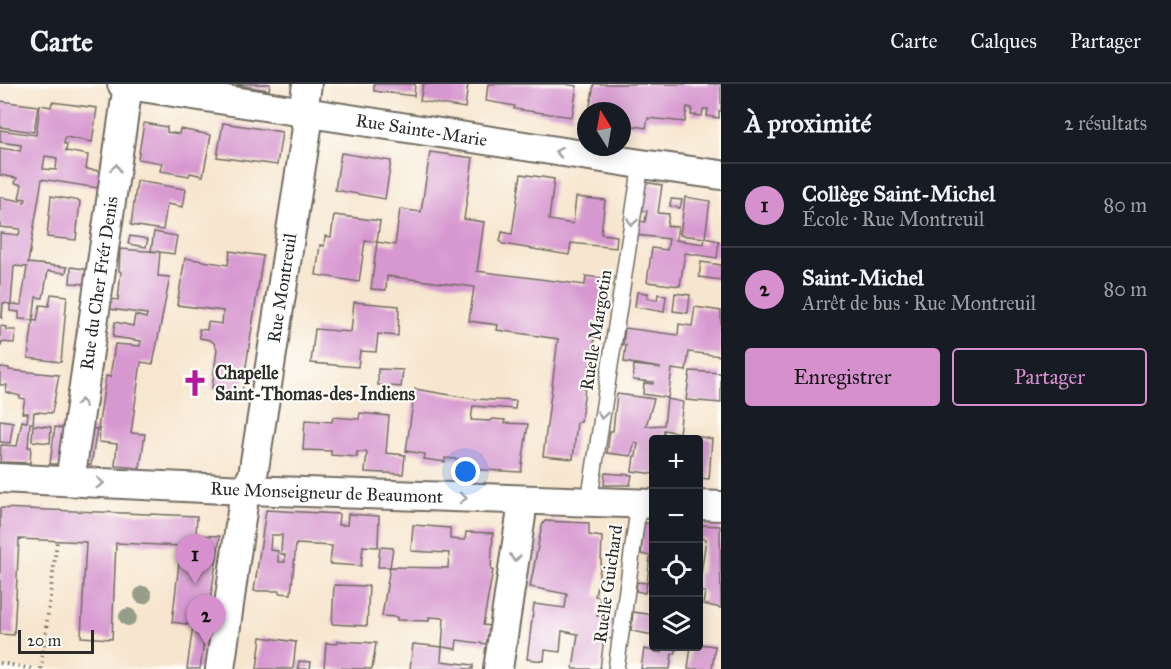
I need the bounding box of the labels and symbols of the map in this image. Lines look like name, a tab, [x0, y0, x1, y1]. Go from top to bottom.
north arrow	[577, 102, 631, 156]
street label: Rue Sainte-Marie	[354, 109, 489, 151]
one-way arrow	[555, 146, 564, 158]
one-way arrow	[109, 164, 121, 173]
street label: Rue du Cher Frér Denis	[75, 195, 123, 372]
one-way arrow	[626, 217, 639, 227]
street label: Rue Montreuil	[263, 231, 302, 344]
street label: Ruelle Margotin	[576, 268, 617, 392]
place label: Chapelle Saint-Thomas-des-Indiens	[215, 362, 416, 405]
church icon: Chapelle Saint-Thomas-des-Indiens	[180, 368, 210, 398]
one-way arrow	[75, 398, 87, 407]
one-way arrow	[596, 409, 609, 419]
your location	[451, 457, 480, 486]
one-way arrow	[96, 476, 105, 489]
street label: Rue Monseigneur de Beaumont	[210, 477, 444, 508]
one-way arrow	[459, 492, 468, 504]
street label: Ruelle Guichard	[589, 523, 627, 645]
pin: 1	[176, 534, 214, 584]
one-way arrow	[509, 554, 521, 563]
pin: 2	[186, 596, 226, 645]
scale bar	[18, 627, 94, 654]

